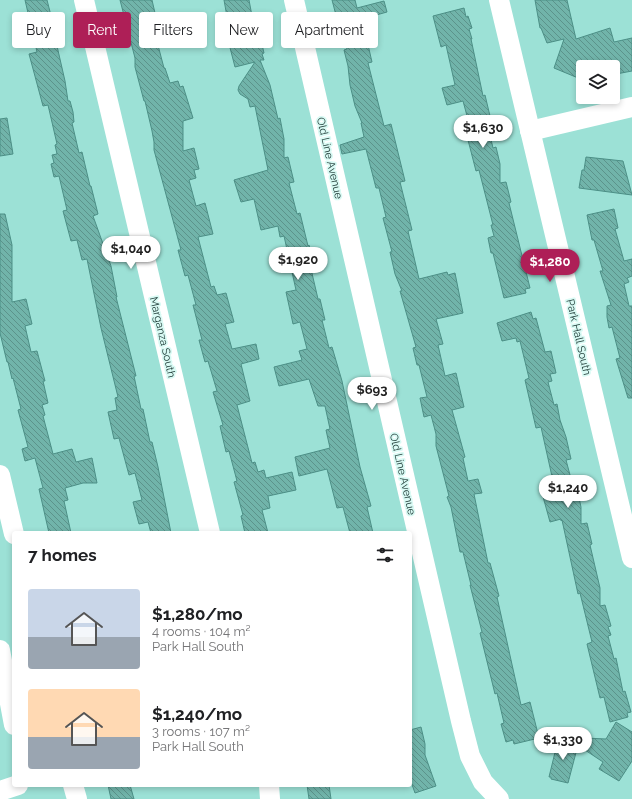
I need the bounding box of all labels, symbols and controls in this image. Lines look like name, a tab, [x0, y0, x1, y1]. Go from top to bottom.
chip: Buy	[12, 12, 65, 48]
chip: Rent	[73, 12, 131, 48]
chip: Filters	[139, 12, 207, 48]
chip: New	[215, 12, 273, 48]
chip: Apartment	[281, 12, 378, 48]
map controls	[576, 60, 620, 104]
button: layers	[576, 60, 620, 104]
pin: $1,630	[450, 115, 516, 149]
street label: Old Line Avenue	[314, 116, 345, 201]
text: $1,630	[463, 120, 503, 135]
pin: $1,040	[98, 236, 164, 270]
text: $1,040	[110, 241, 152, 256]
pin: $1,920	[265, 247, 331, 281]
pin: $1,280	[517, 249, 583, 283]
text: $1,920	[278, 252, 318, 267]
text: $1,280	[530, 254, 570, 269]
street label: Marganza South	[147, 295, 178, 379]
street label: Park Hall South	[563, 298, 594, 376]
pin: $693	[348, 377, 396, 411]
text: $693	[356, 382, 388, 397]
street label: Old Line Avenue	[387, 432, 418, 517]
pin: $1,240	[535, 475, 601, 509]
text: $1,240	[548, 480, 588, 495]
icon: filters	[374, 544, 396, 566]
text: 7 homes	[28, 545, 97, 565]
text: $1,280/mo	[152, 604, 243, 624]
icon: home	[60, 605, 108, 653]
text: 4 rooms · 104 m²	[152, 624, 250, 639]
text: Park Hall South	[152, 639, 244, 654]
text: $1,240/mo	[152, 704, 242, 724]
icon: home	[60, 705, 108, 753]
text: 3 rooms · 107 m²	[152, 724, 250, 739]
pin: $1,330	[530, 727, 596, 761]
text: $1,330	[543, 732, 583, 747]
text: Park Hall South	[152, 739, 244, 754]

